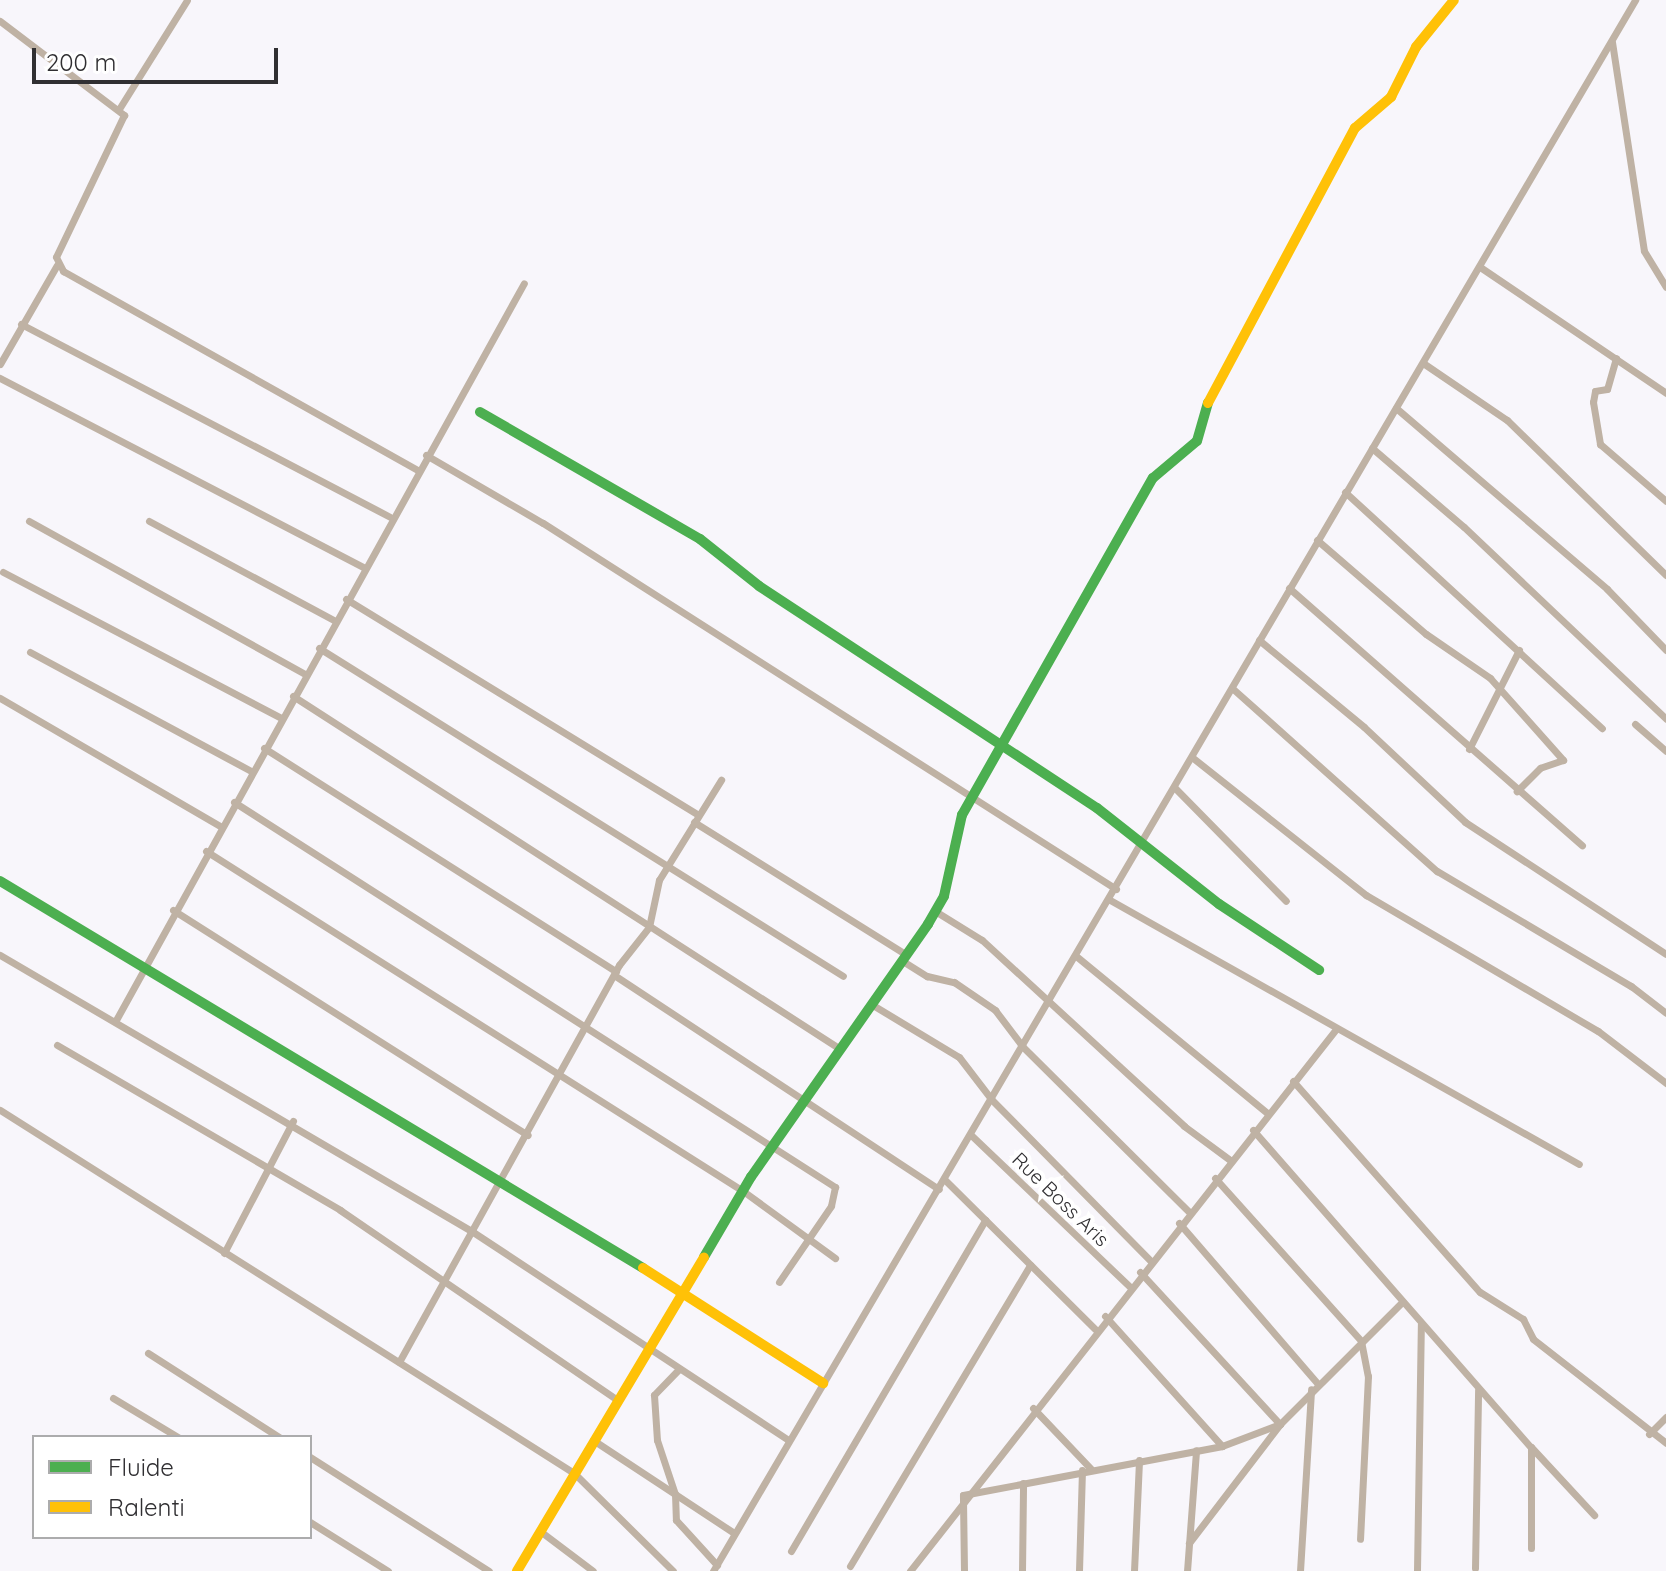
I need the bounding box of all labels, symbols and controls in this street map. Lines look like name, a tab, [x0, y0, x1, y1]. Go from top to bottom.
scale bar	[36, 32, 282, 82]
text: 200 m	[46, 47, 116, 77]
street label: Rue Boss Aris	[1008, 1147, 1114, 1251]
legend	[32, 1435, 312, 1539]
text: Fluide	[108, 1452, 174, 1482]
text: Ralenti	[108, 1492, 185, 1522]

